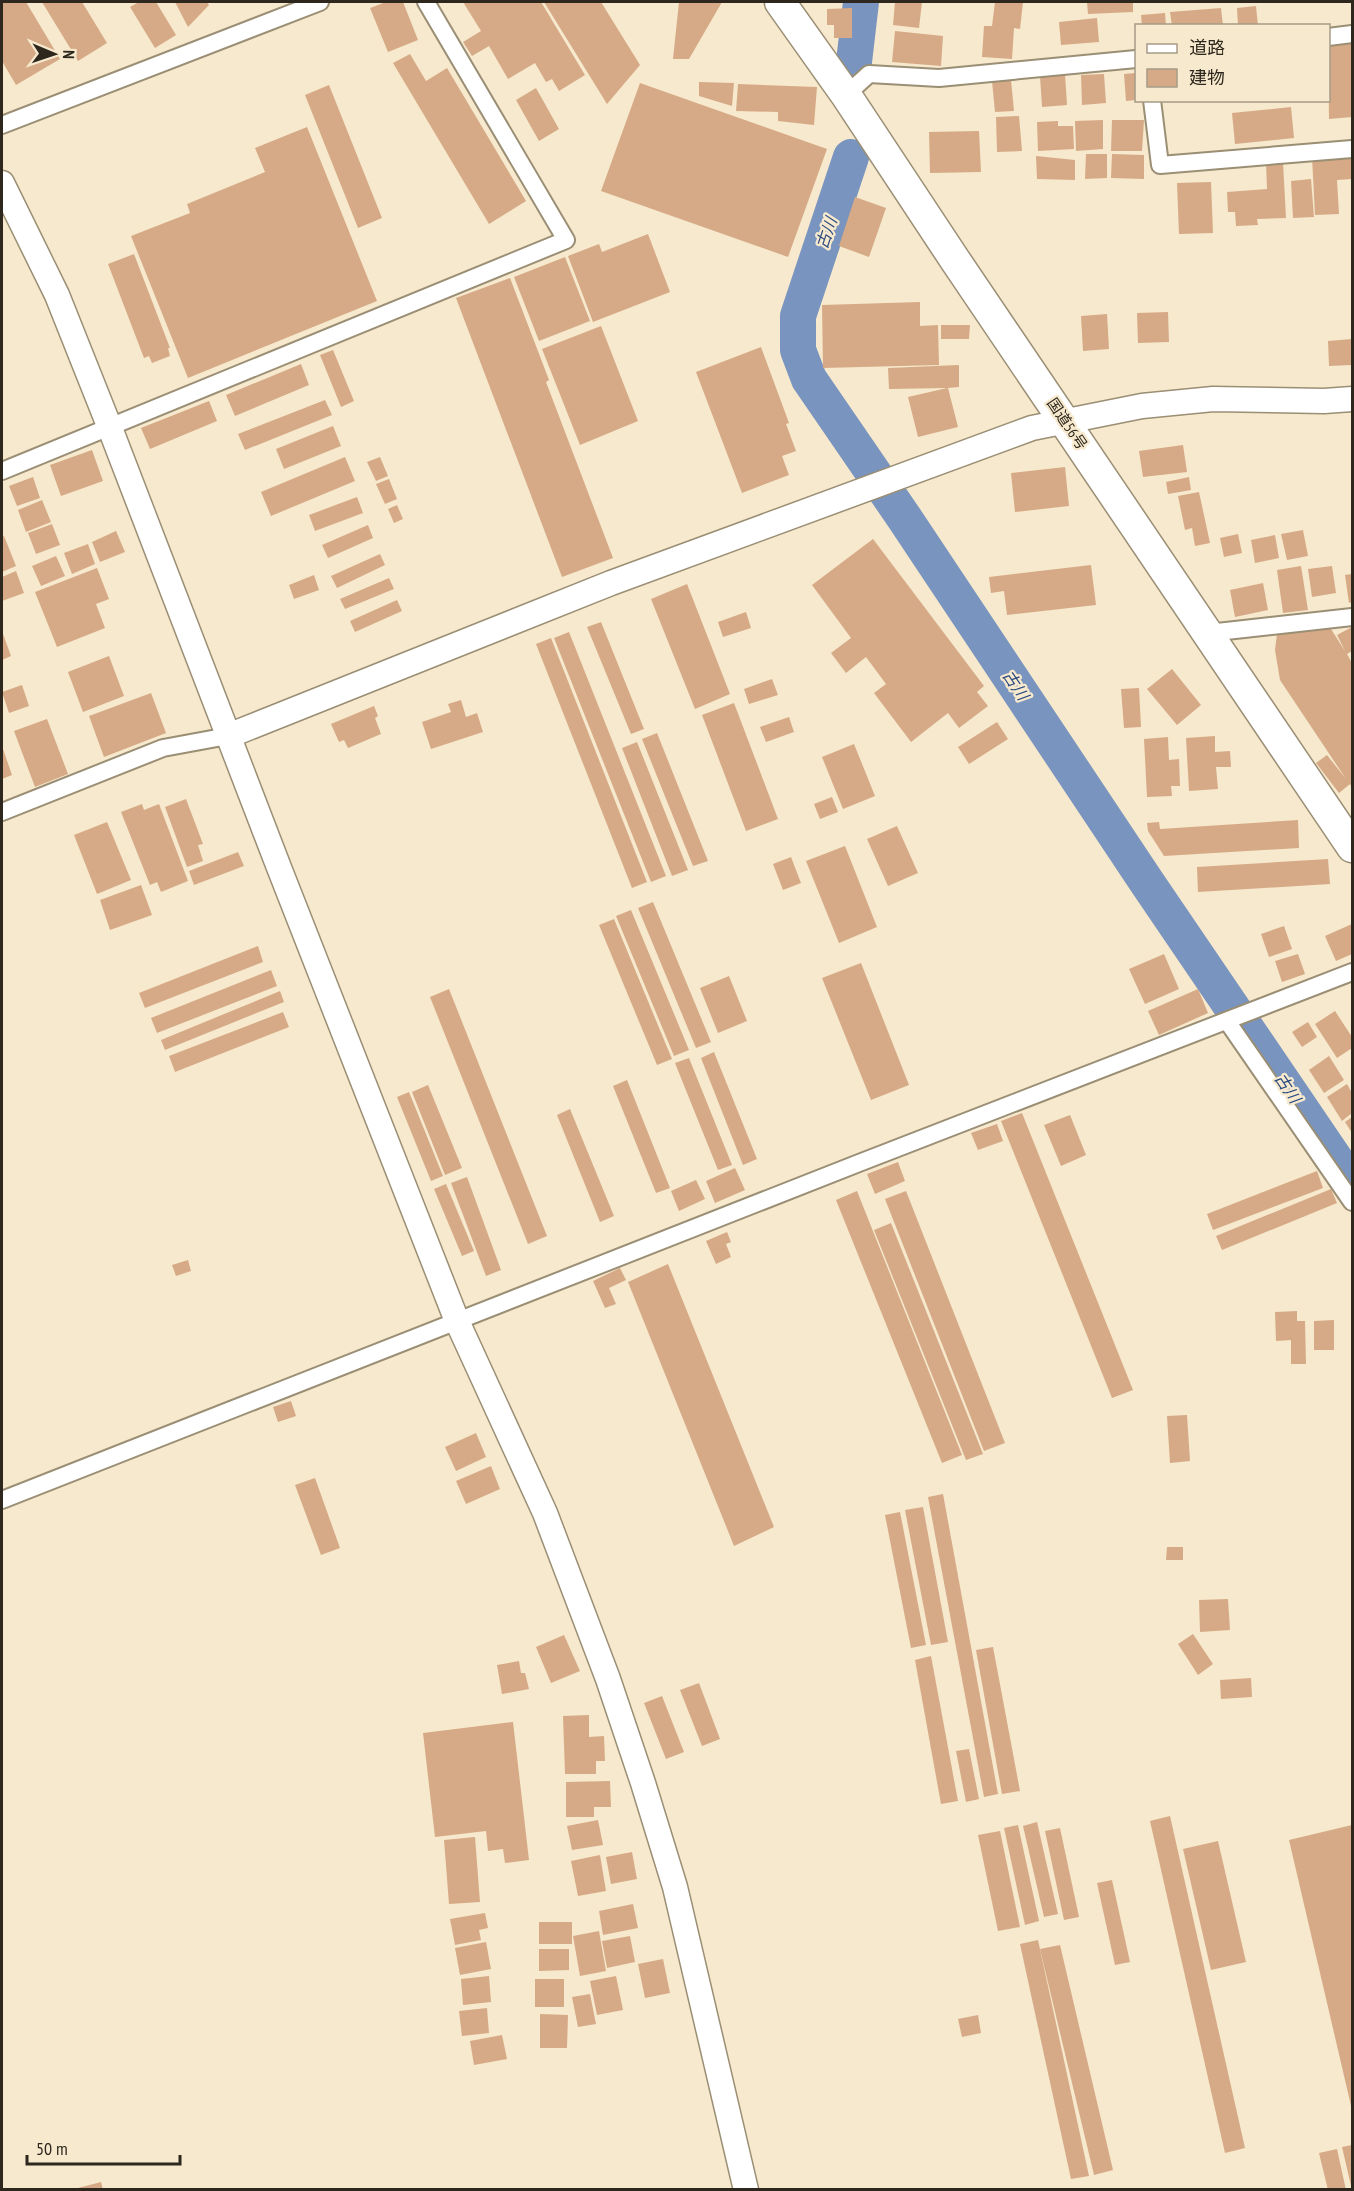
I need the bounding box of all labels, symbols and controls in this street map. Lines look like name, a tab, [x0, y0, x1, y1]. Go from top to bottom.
north arrow	[24, 24, 84, 84]
legend	[1135, 24, 1330, 102]
text: 道路	[1189, 36, 1225, 59]
text: N	[59, 50, 79, 59]
text: 建物	[1189, 66, 1225, 89]
water label: 古川	[811, 213, 841, 251]
street label: 国道56号	[1043, 394, 1092, 453]
water label: 古川	[999, 666, 1034, 706]
water label: 古川	[1271, 1069, 1306, 1109]
scale bar	[27, 2128, 180, 2166]
text: 50 m	[36, 2137, 68, 2160]

